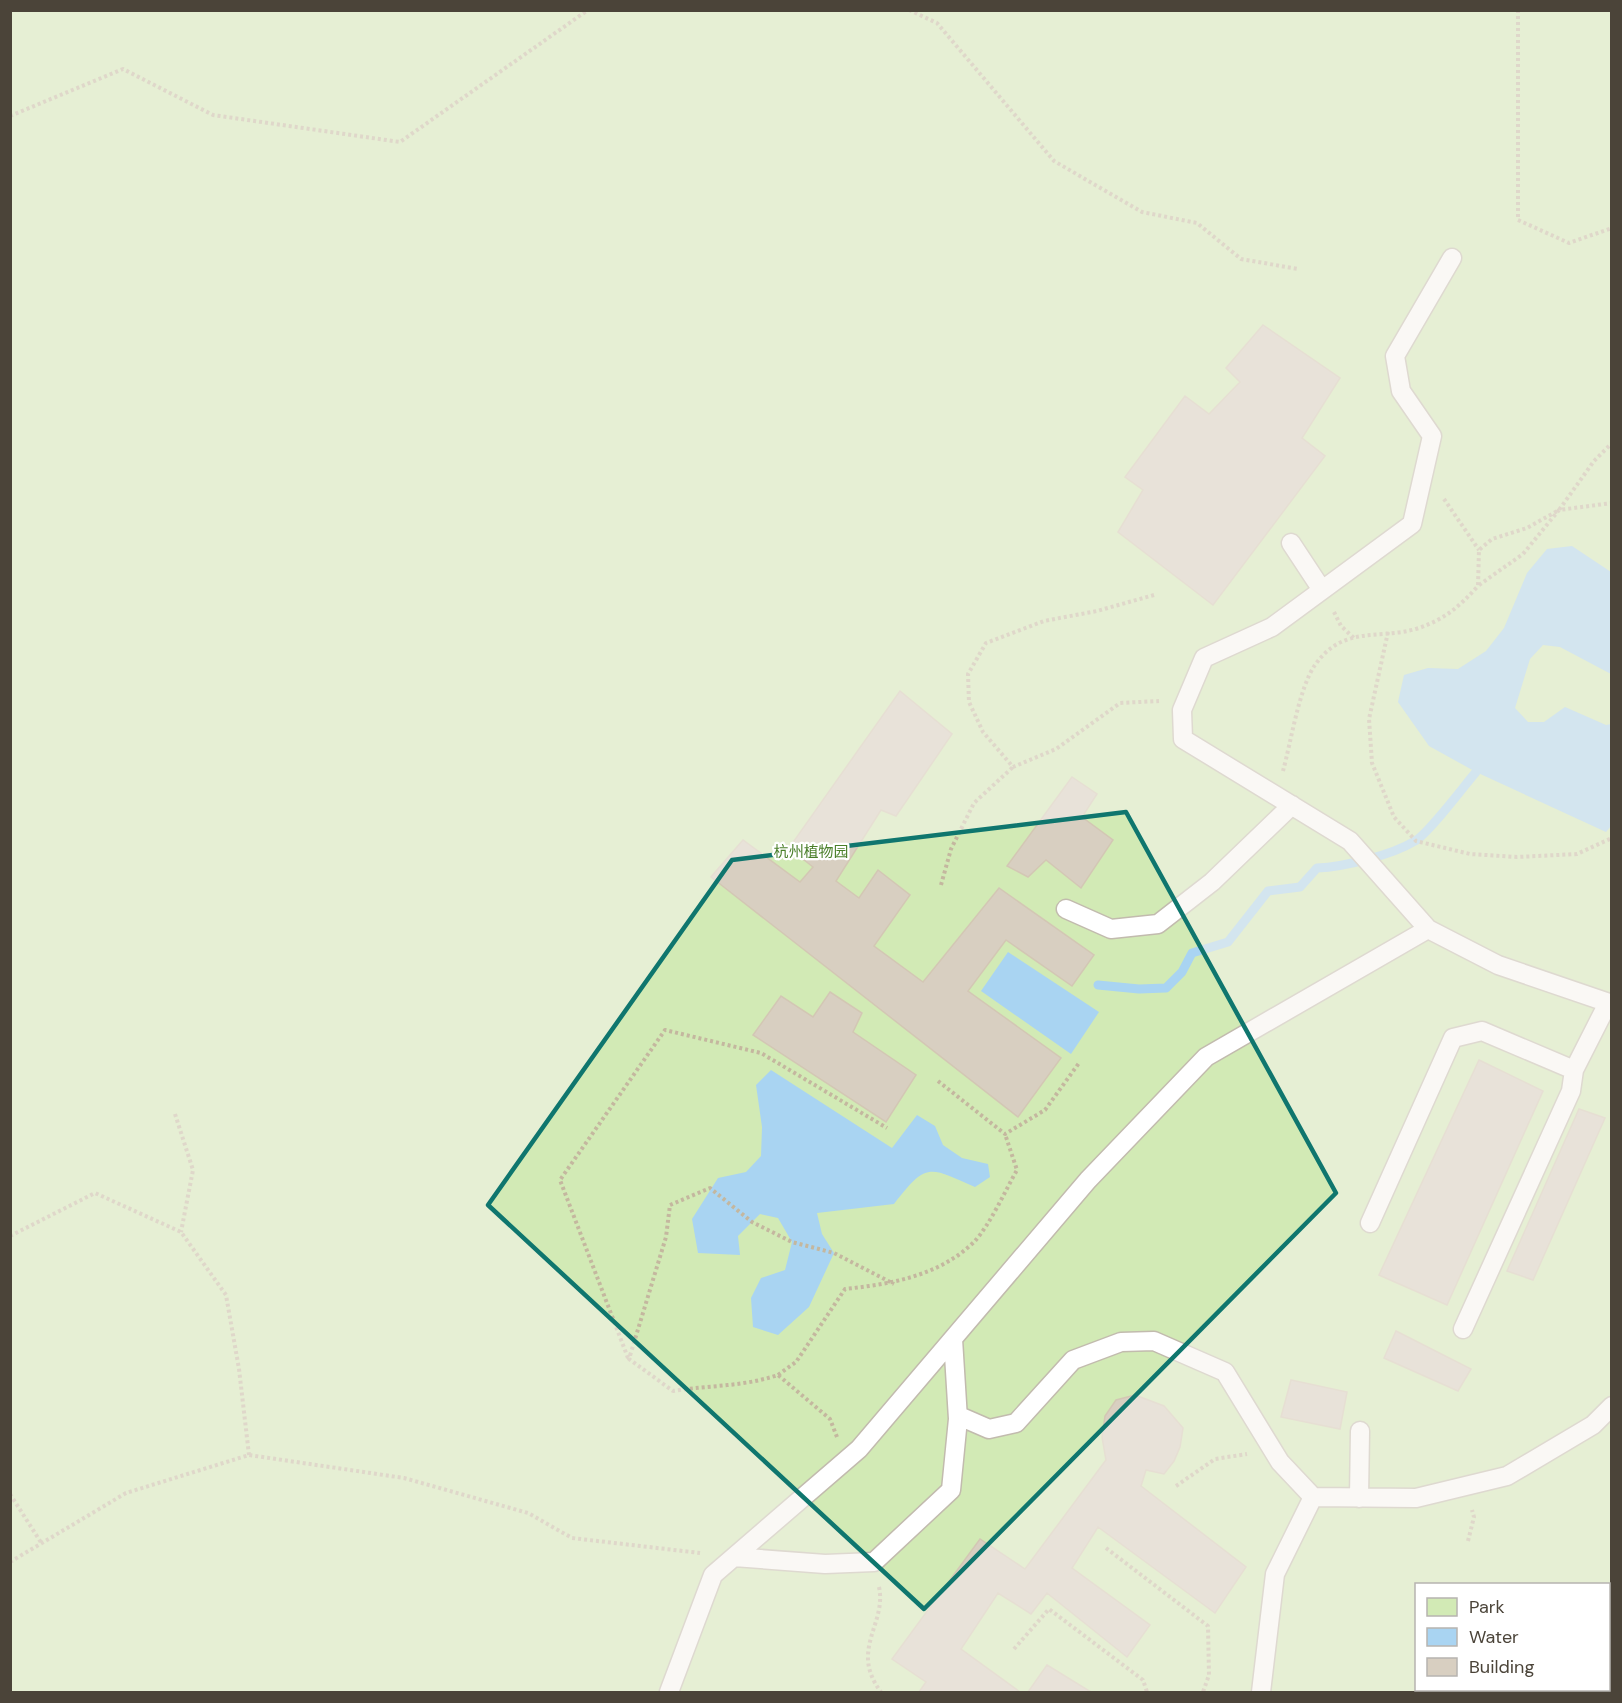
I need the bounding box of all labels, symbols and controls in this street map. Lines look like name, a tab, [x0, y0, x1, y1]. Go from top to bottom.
park label: 杭州植物园	[773, 842, 849, 862]
legend	[1415, 1583, 1610, 1691]
text: Park	[1469, 1595, 1505, 1619]
text: Water	[1469, 1625, 1519, 1649]
text: Building	[1469, 1655, 1534, 1679]

